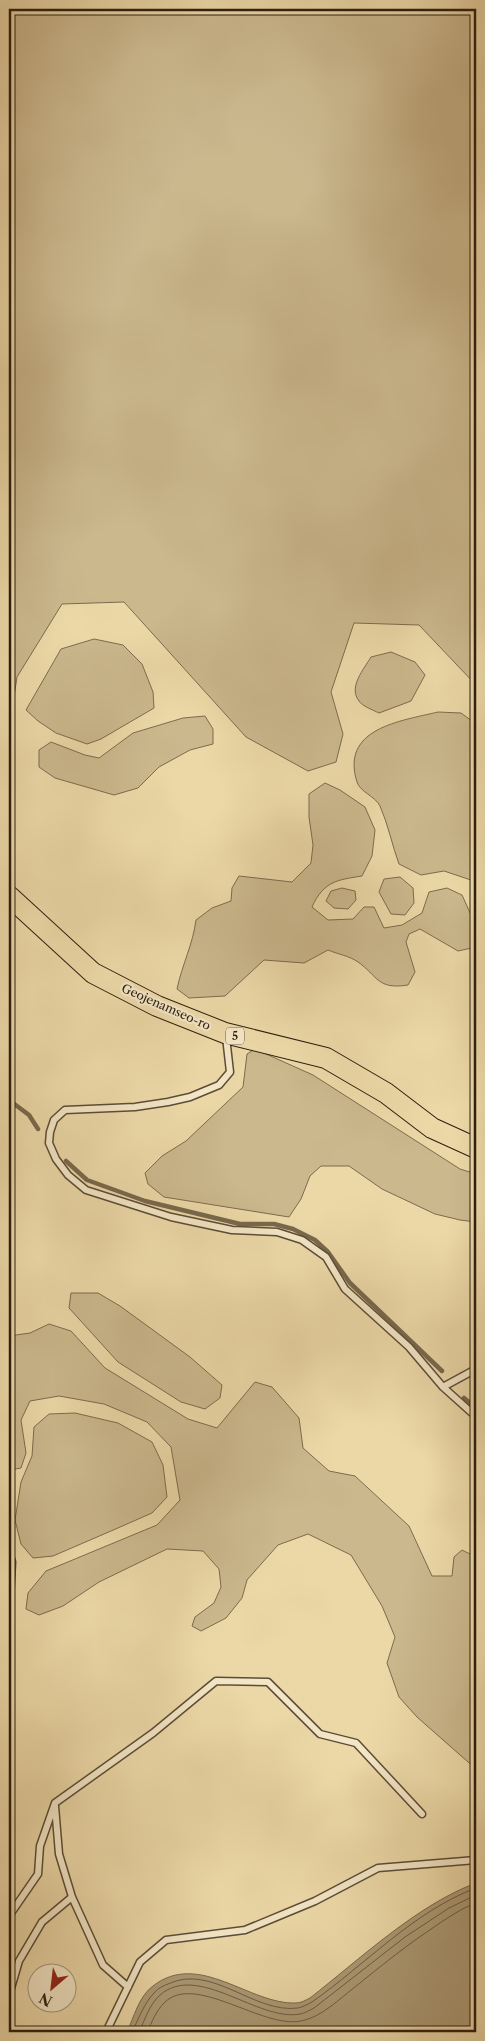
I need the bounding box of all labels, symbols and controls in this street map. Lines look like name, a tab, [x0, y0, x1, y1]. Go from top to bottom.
street label: Geojenamseo-ro	[119, 980, 213, 1033]
road number: 5	[226, 1028, 244, 1044]
north arrow	[28, 1964, 78, 2014]
text: N	[36, 1989, 55, 2010]

